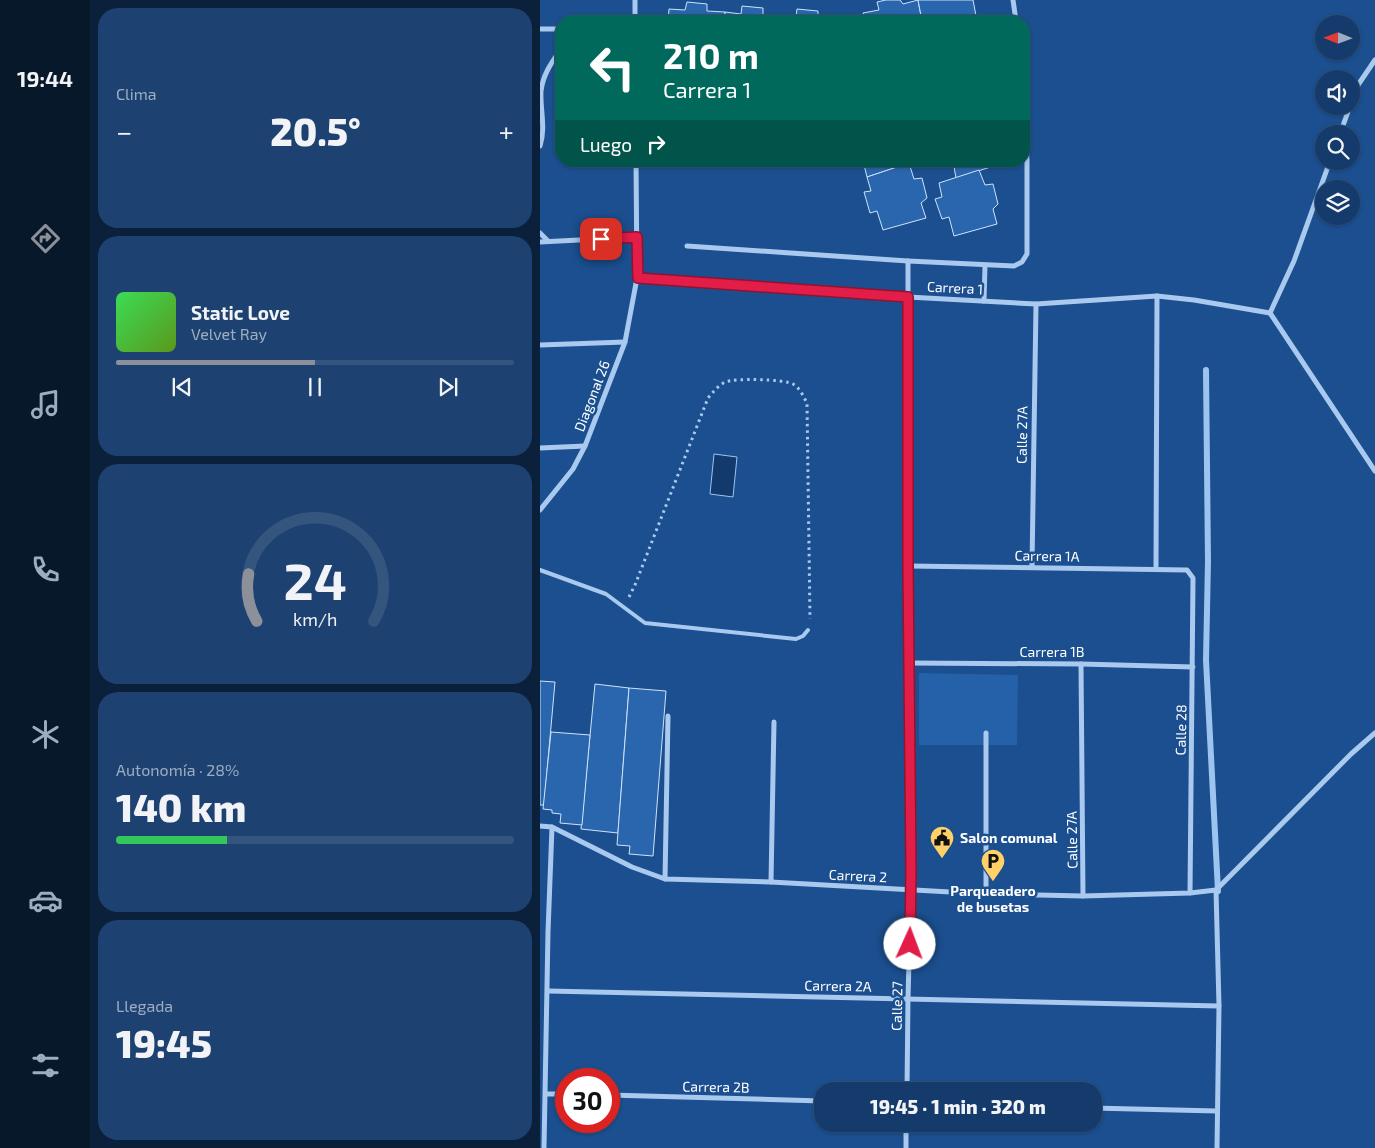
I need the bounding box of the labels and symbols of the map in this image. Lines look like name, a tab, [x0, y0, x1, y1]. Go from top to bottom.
north arrow	[1315, 15, 1360, 60]
pin	[580, 218, 622, 260]
street label: Carrera 1	[927, 278, 984, 297]
street label: Diagonal 26	[570, 358, 613, 434]
street label: Calle 27A	[1012, 406, 1031, 464]
street label: Carrera 1A	[1014, 546, 1080, 565]
street label: Carrera 1B	[1020, 643, 1084, 660]
street label: Calle 28	[1172, 704, 1189, 756]
street label: Calle 27A	[1062, 811, 1081, 869]
public building icon: Salon comunal	[929, 825, 955, 859]
place label: Salon comunal	[960, 829, 1058, 846]
parking icon: Parqueadero de busetas	[980, 848, 1006, 882]
street label: Carrera 2	[828, 865, 888, 886]
place label: Parqueadero de busetas	[950, 882, 1036, 915]
position arrow	[883, 917, 935, 969]
street label: Carrera 2A	[804, 976, 872, 995]
street label: Calle 27	[888, 981, 905, 1031]
speed limit sign: 30	[555, 1068, 620, 1133]
street label: Carrera 2B	[682, 1077, 750, 1096]

